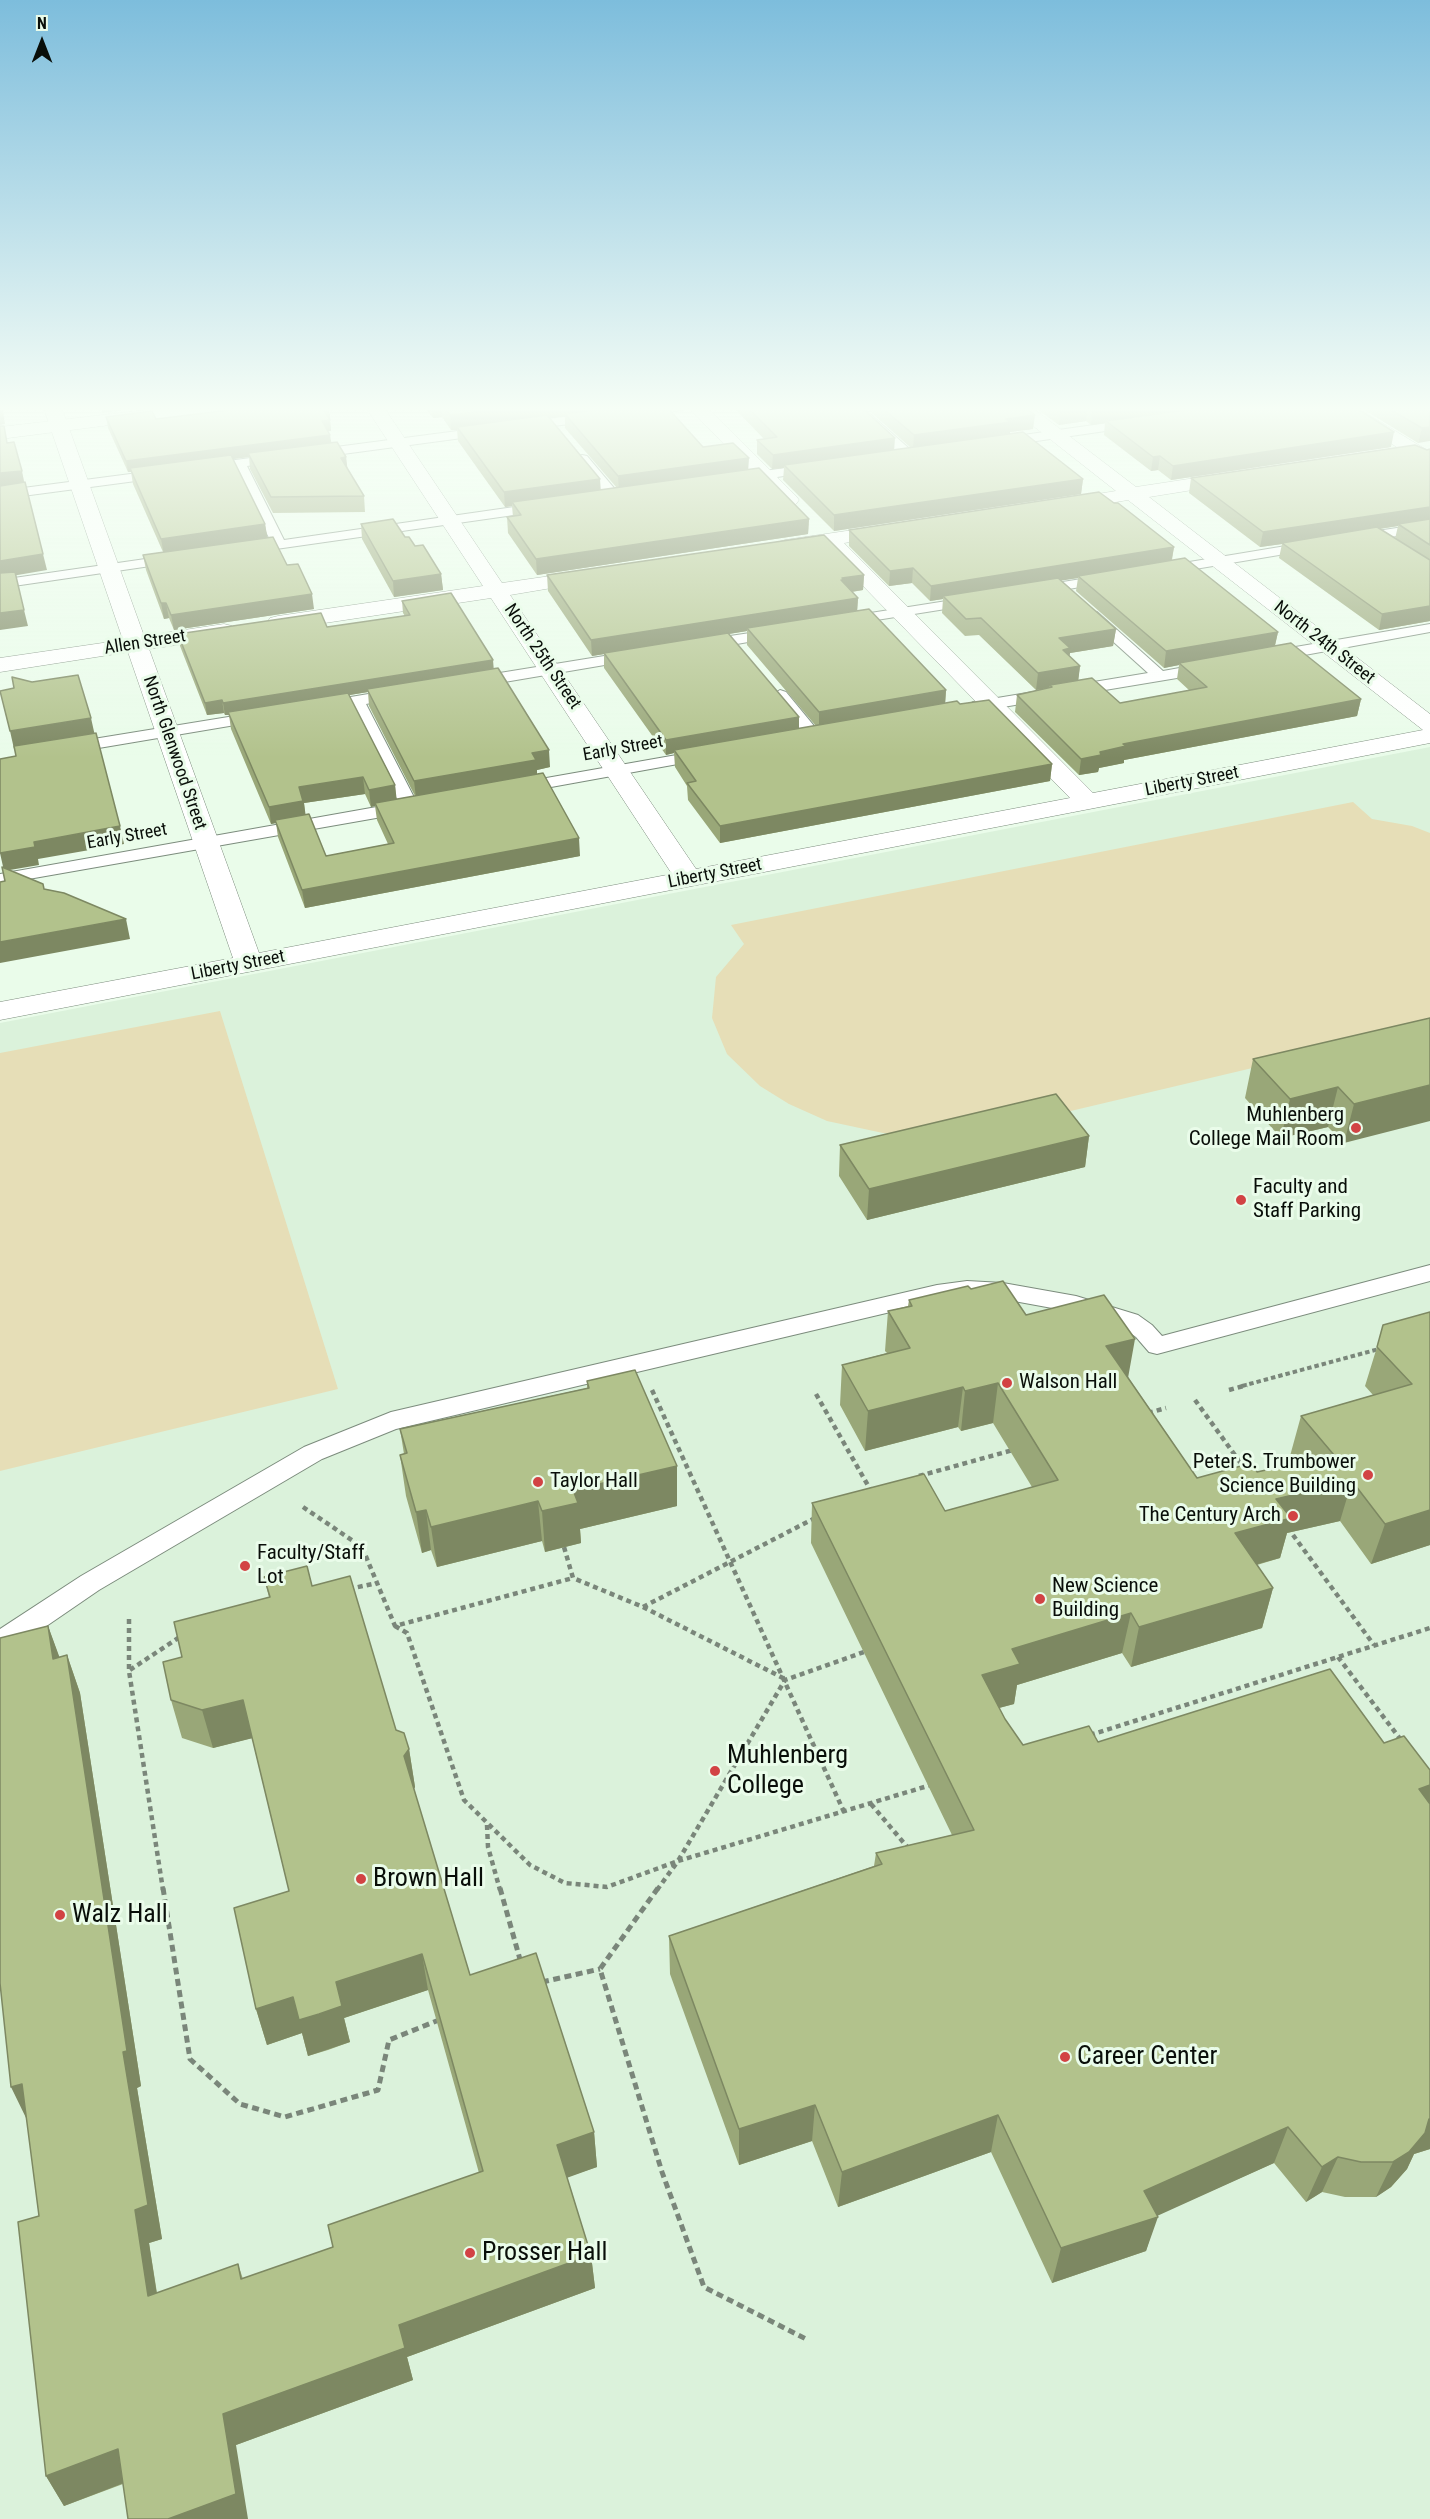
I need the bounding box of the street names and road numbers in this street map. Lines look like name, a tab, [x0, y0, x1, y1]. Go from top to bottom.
street label: North 24th Street	[1269, 597, 1379, 689]
street label: North 25th Street	[499, 600, 585, 714]
street label: Allen Street	[103, 626, 187, 660]
street label: North Glenwood Street	[138, 673, 210, 833]
street label: Early Street	[581, 731, 665, 767]
street label: Liberty Street	[1143, 762, 1241, 802]
street label: Early Street	[85, 819, 169, 855]
street label: Liberty Street	[666, 854, 764, 894]
street label: Liberty Street	[189, 946, 287, 986]

